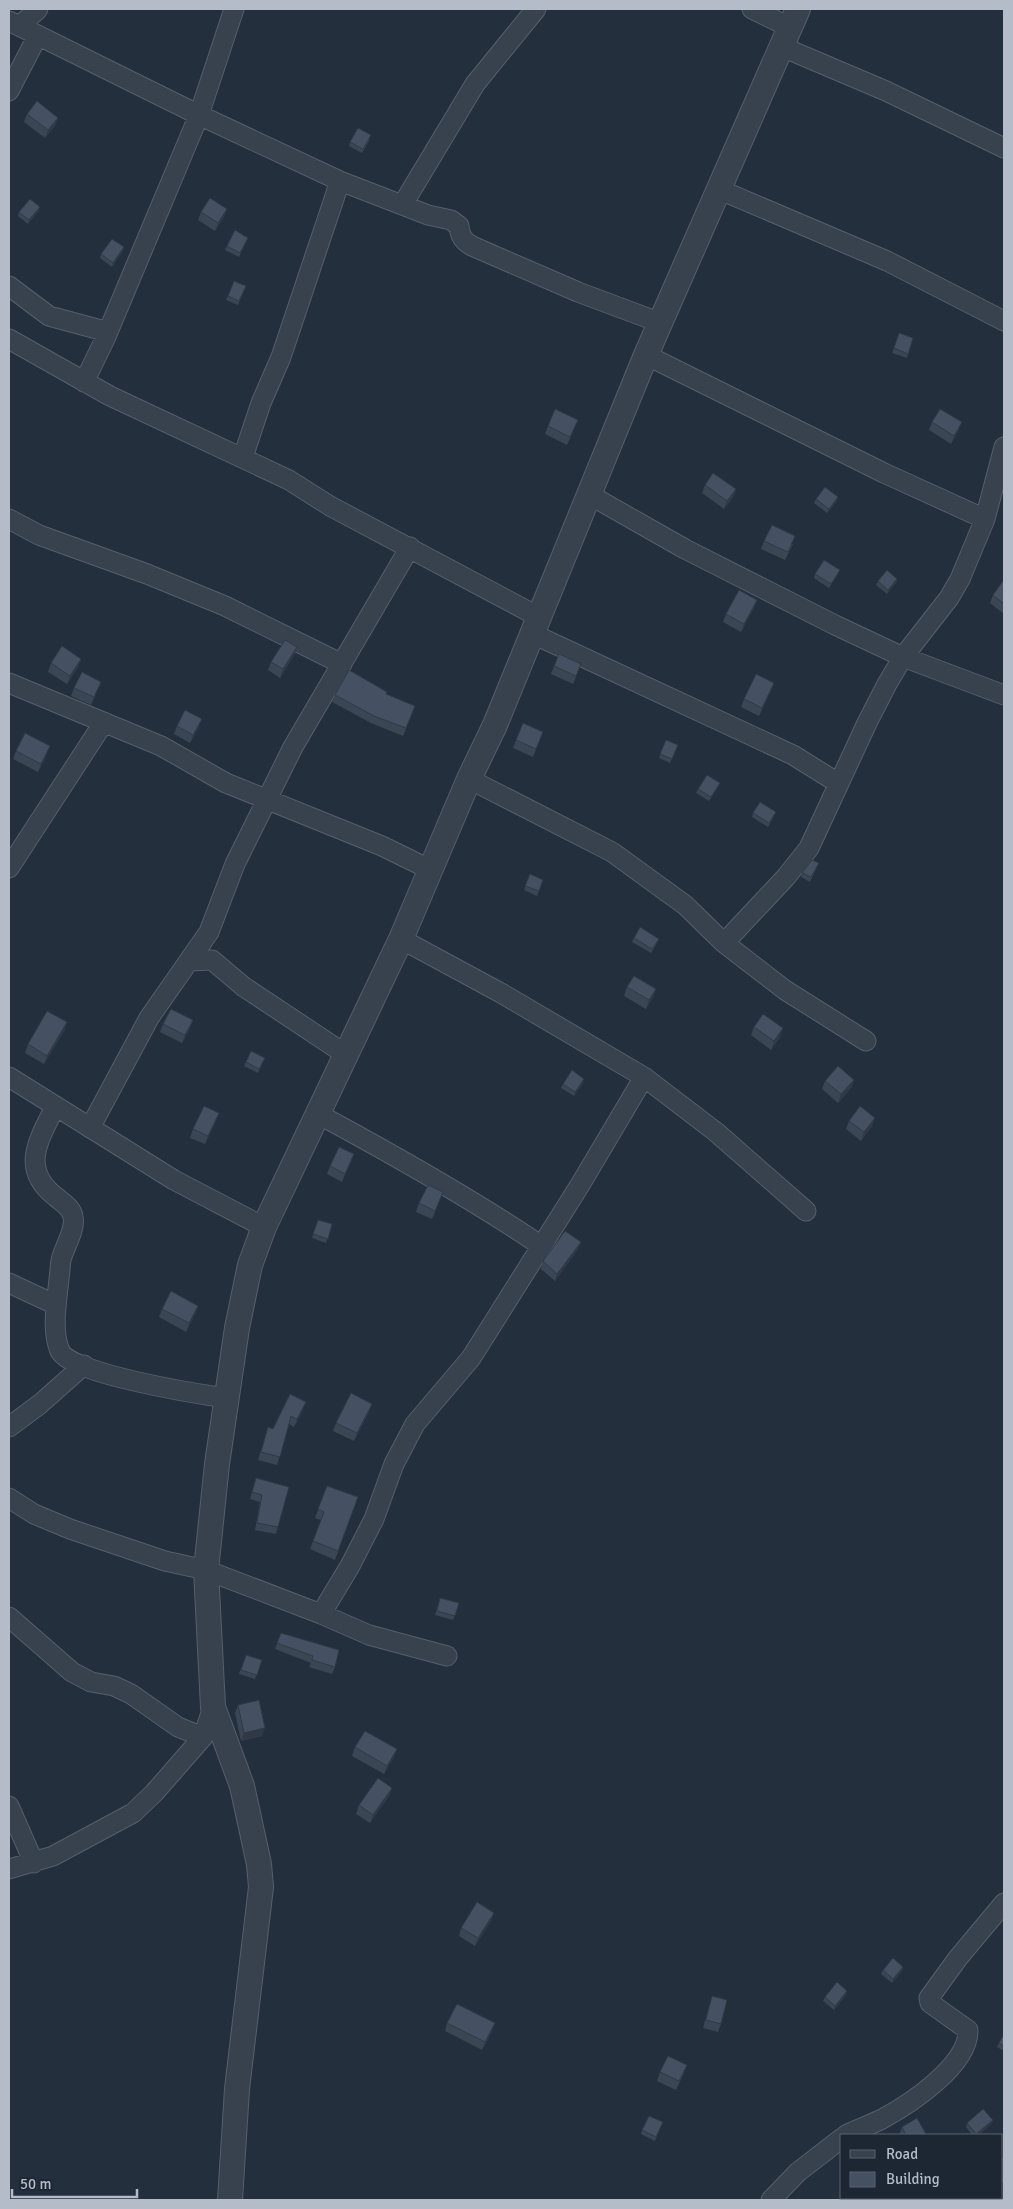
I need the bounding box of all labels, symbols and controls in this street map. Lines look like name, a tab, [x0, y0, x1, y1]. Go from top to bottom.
legend	[840, 2134, 1003, 2199]
text: Road	[886, 2145, 918, 2163]
scale bar	[12, 2166, 138, 2198]
text: Building	[886, 2170, 940, 2188]
text: 50 m	[20, 2175, 51, 2193]

